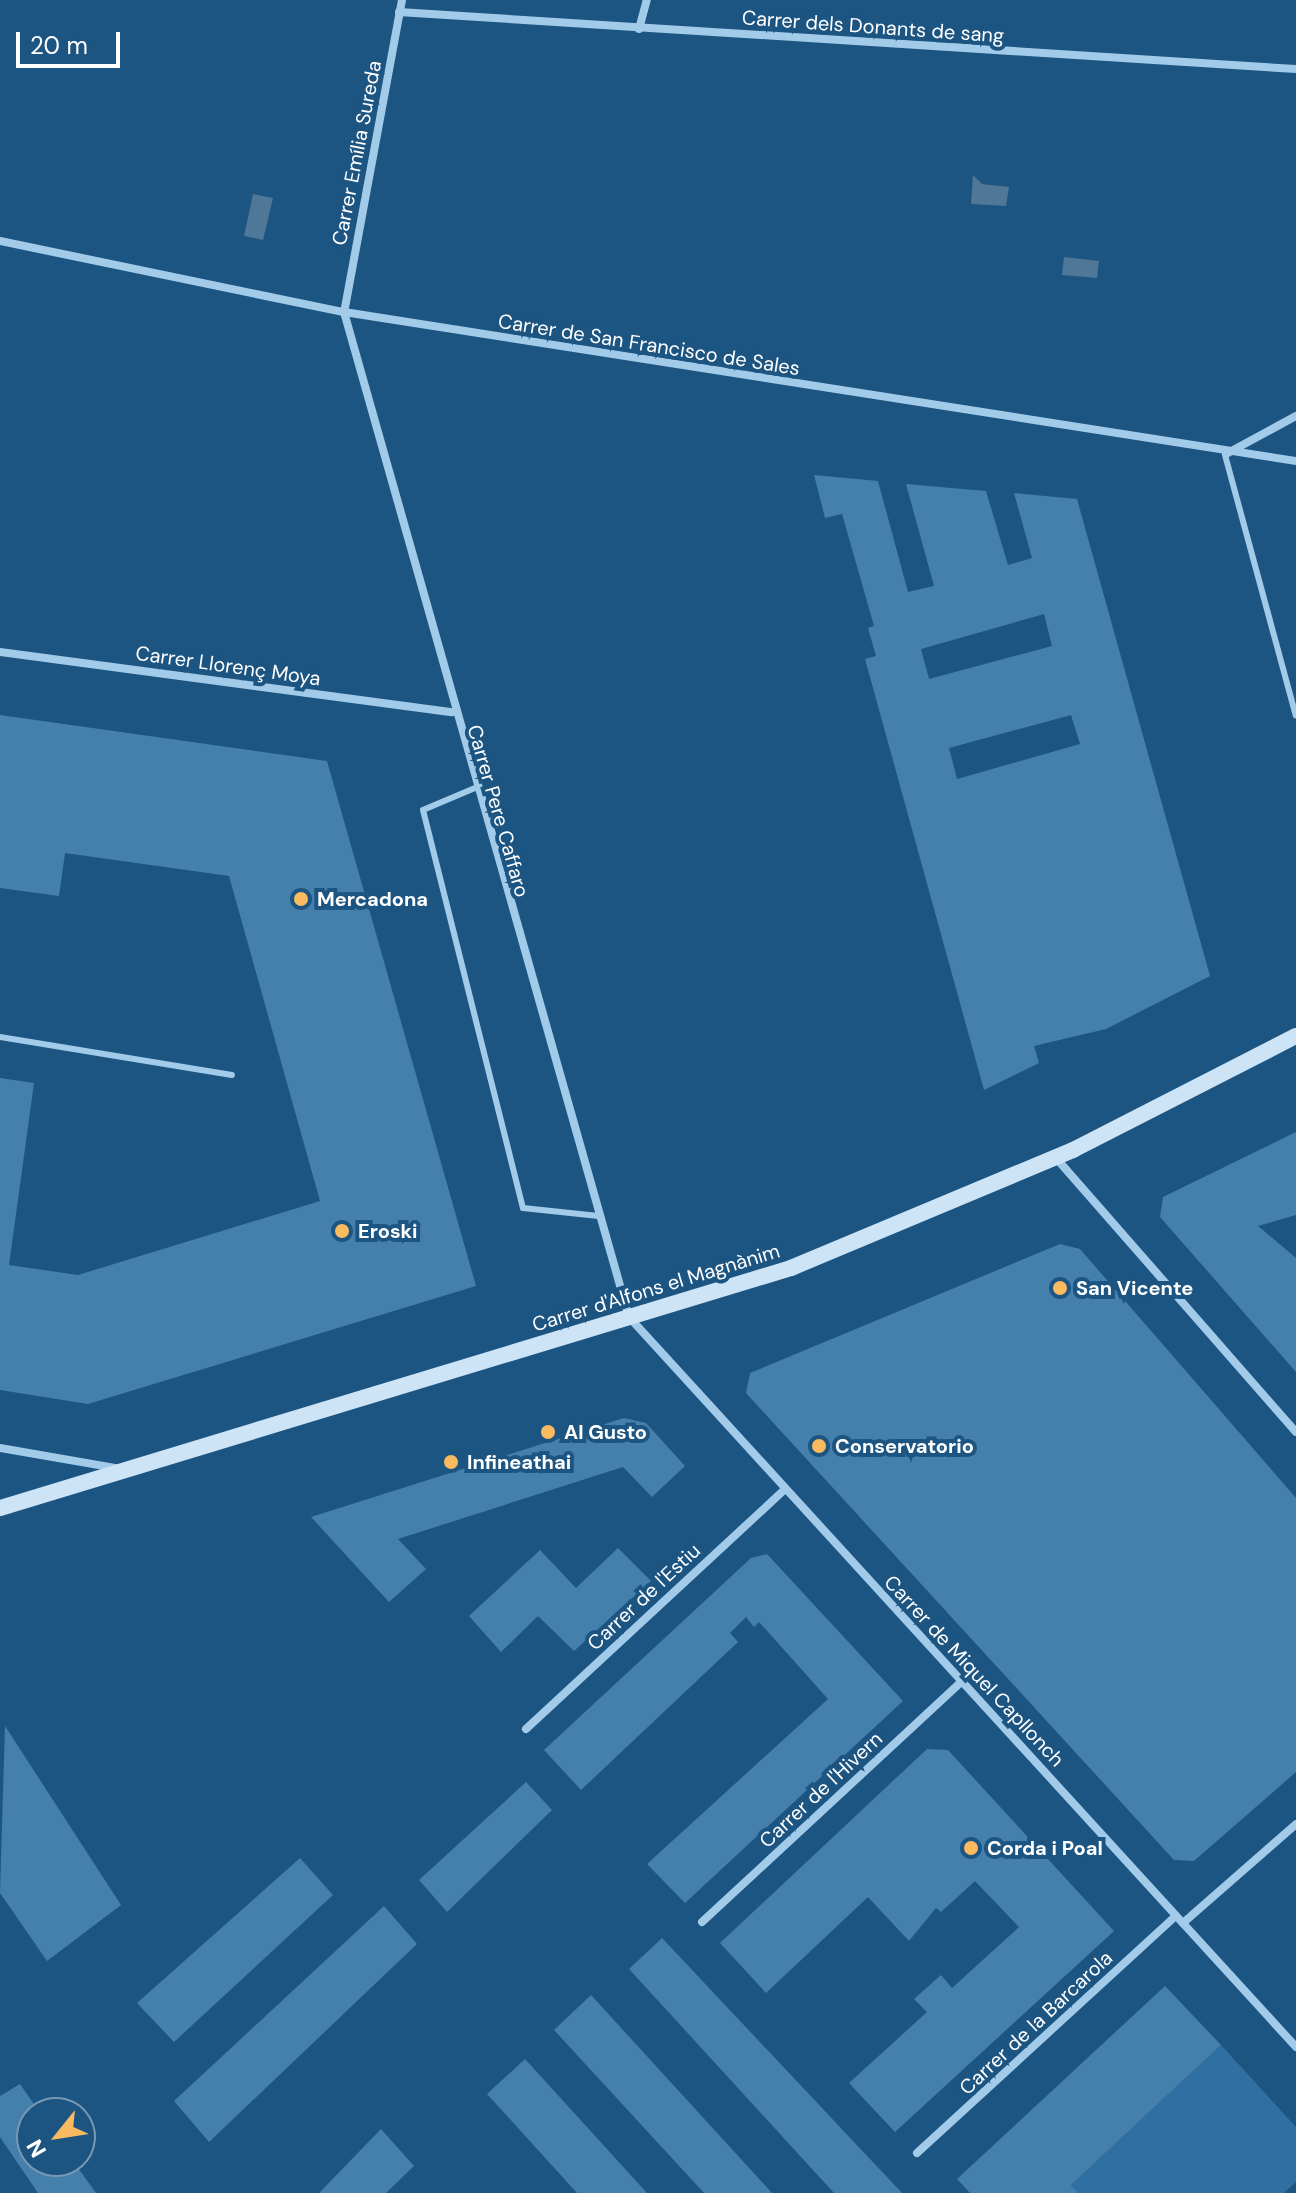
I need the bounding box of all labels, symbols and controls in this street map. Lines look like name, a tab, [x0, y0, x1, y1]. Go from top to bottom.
street label: Carrer dels Donants de sang	[741, 6, 1005, 48]
scale bar	[20, 16, 124, 66]
text: 20 m	[30, 30, 88, 61]
street label: Carrer Emília Sureda	[327, 59, 387, 247]
street label: Carrer de San Francisco de Sales	[496, 309, 802, 381]
street label: Carrer Llorenç Moya	[134, 641, 322, 691]
street label: Carrer Pere Caffaro	[462, 722, 534, 900]
place label: Mercadona	[317, 887, 428, 911]
marker: Mercadona	[292, 890, 310, 908]
place label: Eroski	[358, 1219, 418, 1243]
marker: Eroski	[333, 1222, 351, 1240]
street label: Carrer d'Alfons el Magnànim	[529, 1239, 783, 1337]
place label: San Vicente	[1076, 1276, 1193, 1300]
marker: San Vicente	[1051, 1279, 1069, 1297]
place label: Al Gusto	[564, 1420, 647, 1444]
marker: Al Gusto	[539, 1423, 557, 1441]
place label: Conservatorio	[835, 1434, 974, 1458]
marker: Conservatorio	[810, 1437, 828, 1455]
place label: Infineathai	[467, 1450, 571, 1474]
marker: Infineathai	[442, 1453, 460, 1471]
street label: Carrer de l'Estiu	[583, 1539, 705, 1655]
street label: Carrer de Miquel Capllonch	[879, 1570, 1069, 1772]
street label: Carrer de l'Hivern	[755, 1727, 887, 1853]
place label: Corda i Poal	[987, 1836, 1103, 1860]
marker: Corda i Poal	[962, 1839, 980, 1857]
street label: Carrer de la Barcarola	[955, 1946, 1117, 2100]
north arrow	[16, 2097, 96, 2177]
text: N	[20, 2134, 53, 2162]

